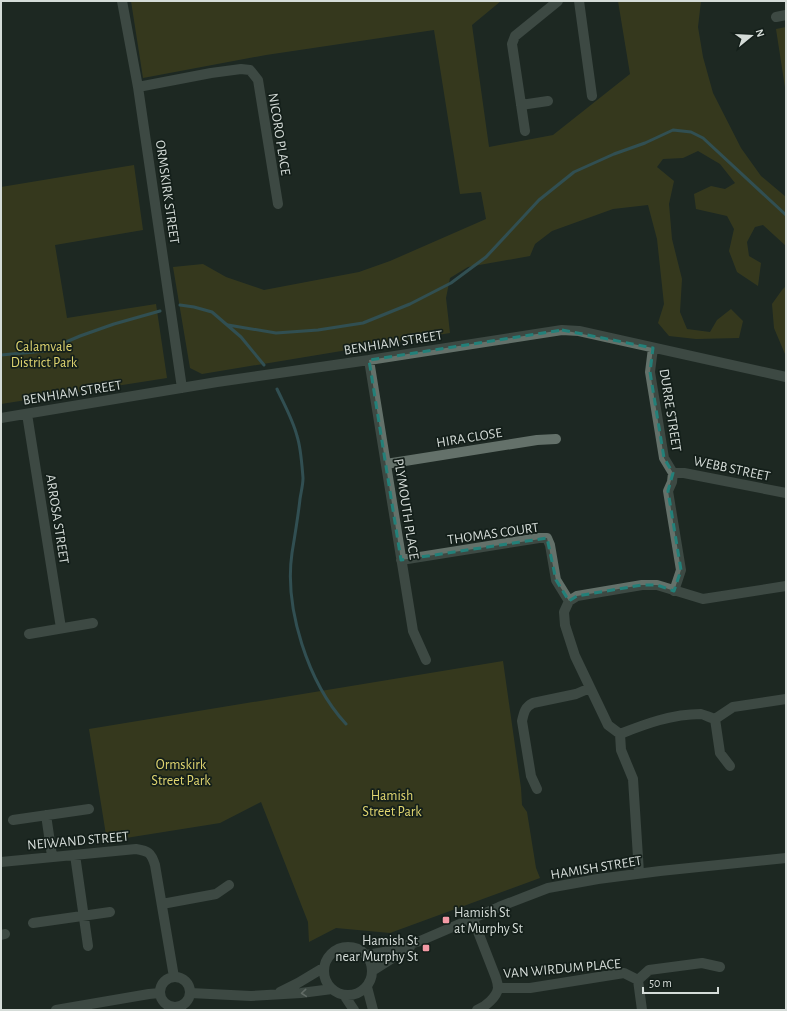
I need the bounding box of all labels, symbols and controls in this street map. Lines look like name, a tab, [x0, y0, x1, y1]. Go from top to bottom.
north arrow	[731, 16, 771, 56]
text: N	[754, 28, 766, 38]
street label: NICORO PLACE	[266, 92, 292, 177]
street label: ORMSKIRK STREET	[153, 139, 181, 245]
street label: BENHIAM STREET	[343, 328, 444, 358]
park label: Calamvale District Park	[11, 340, 78, 370]
street label: DURRE STREET	[657, 368, 684, 453]
street label: BENHIAM STREET	[22, 378, 123, 408]
street label: HIRA CLOSE	[435, 426, 503, 450]
street label: WEBB STREET	[692, 454, 772, 484]
street label: PLYMOUTH PLACE	[391, 458, 421, 561]
street label: ARROSA STREET	[43, 473, 71, 565]
street label: THOMAS COURT	[447, 521, 540, 547]
park label: Ormskirk Street Park	[151, 758, 211, 788]
park label: Hamish Street Park	[362, 789, 422, 819]
street label: NEIWAND STREET	[26, 830, 130, 852]
street label: HAMISH STREET	[549, 854, 643, 882]
place label: Hamish St at Murphy St	[454, 906, 524, 936]
marker: Hamish St at Murphy St	[441, 915, 451, 925]
place label: Hamish St near Murphy St	[335, 934, 419, 964]
marker: Hamish St near Murphy St	[421, 943, 431, 953]
street label: VAN WIRDUM PLACE	[503, 957, 622, 981]
scale bar	[643, 969, 718, 995]
text: 50 m	[649, 977, 672, 989]
one-way arrow	[301, 988, 307, 997]

